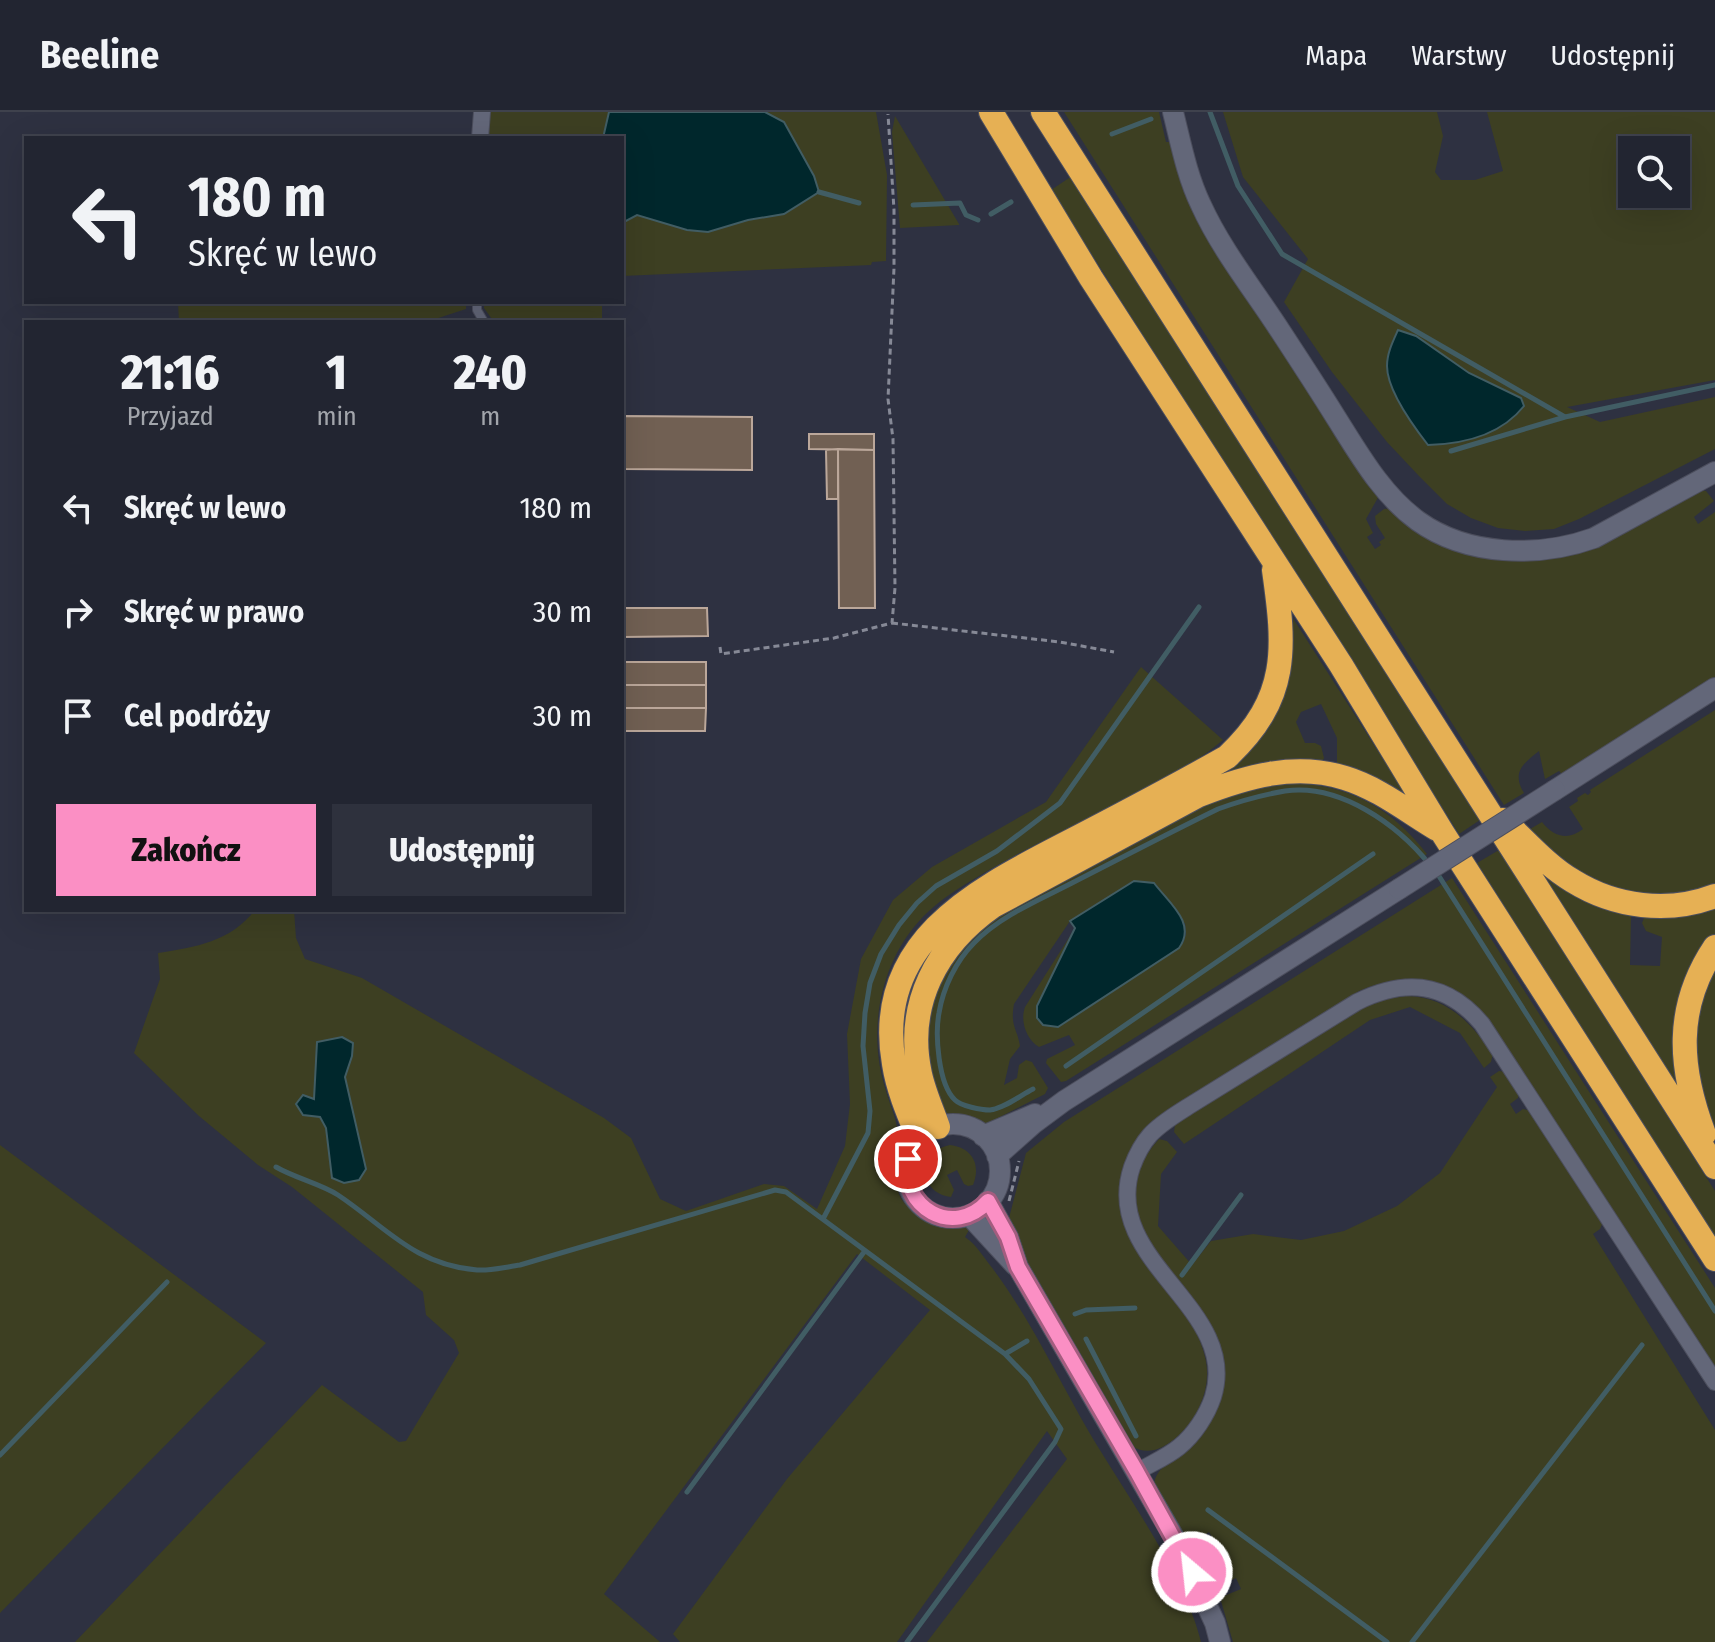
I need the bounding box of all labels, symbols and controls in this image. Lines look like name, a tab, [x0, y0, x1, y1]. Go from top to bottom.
text: Beeline	[40, 32, 159, 78]
text: Mapa	[1305, 39, 1367, 72]
text: Warstwy	[1411, 39, 1507, 72]
text: Udostępnij	[1551, 39, 1675, 72]
map controls	[1618, 136, 1690, 208]
button: search	[1618, 136, 1690, 208]
text: 180 m	[188, 164, 326, 231]
icon: left	[56, 168, 160, 272]
text: Skręć w lewo	[188, 232, 378, 276]
text: 21:16	[121, 344, 219, 402]
text: 1	[326, 344, 347, 402]
text: 240	[454, 344, 527, 402]
text: Przyjazd	[127, 401, 214, 432]
text: min	[316, 401, 357, 432]
text: m	[480, 401, 500, 432]
icon: left	[56, 486, 100, 530]
text: Skręć w lewo	[124, 490, 286, 526]
text: 180 m	[520, 490, 592, 526]
icon: right	[56, 590, 100, 634]
text: Skręć w prawo	[124, 594, 304, 630]
text: 30 m	[533, 594, 592, 630]
icon: arrive	[56, 694, 100, 738]
text: Cel podróży	[124, 698, 270, 734]
text: 30 m	[533, 698, 592, 734]
button: Zakończ	[56, 804, 316, 896]
button: Udostępnij	[332, 804, 592, 896]
pin	[874, 1125, 942, 1193]
icon: arrive	[886, 1137, 930, 1181]
position arrow	[1150, 1530, 1234, 1614]

